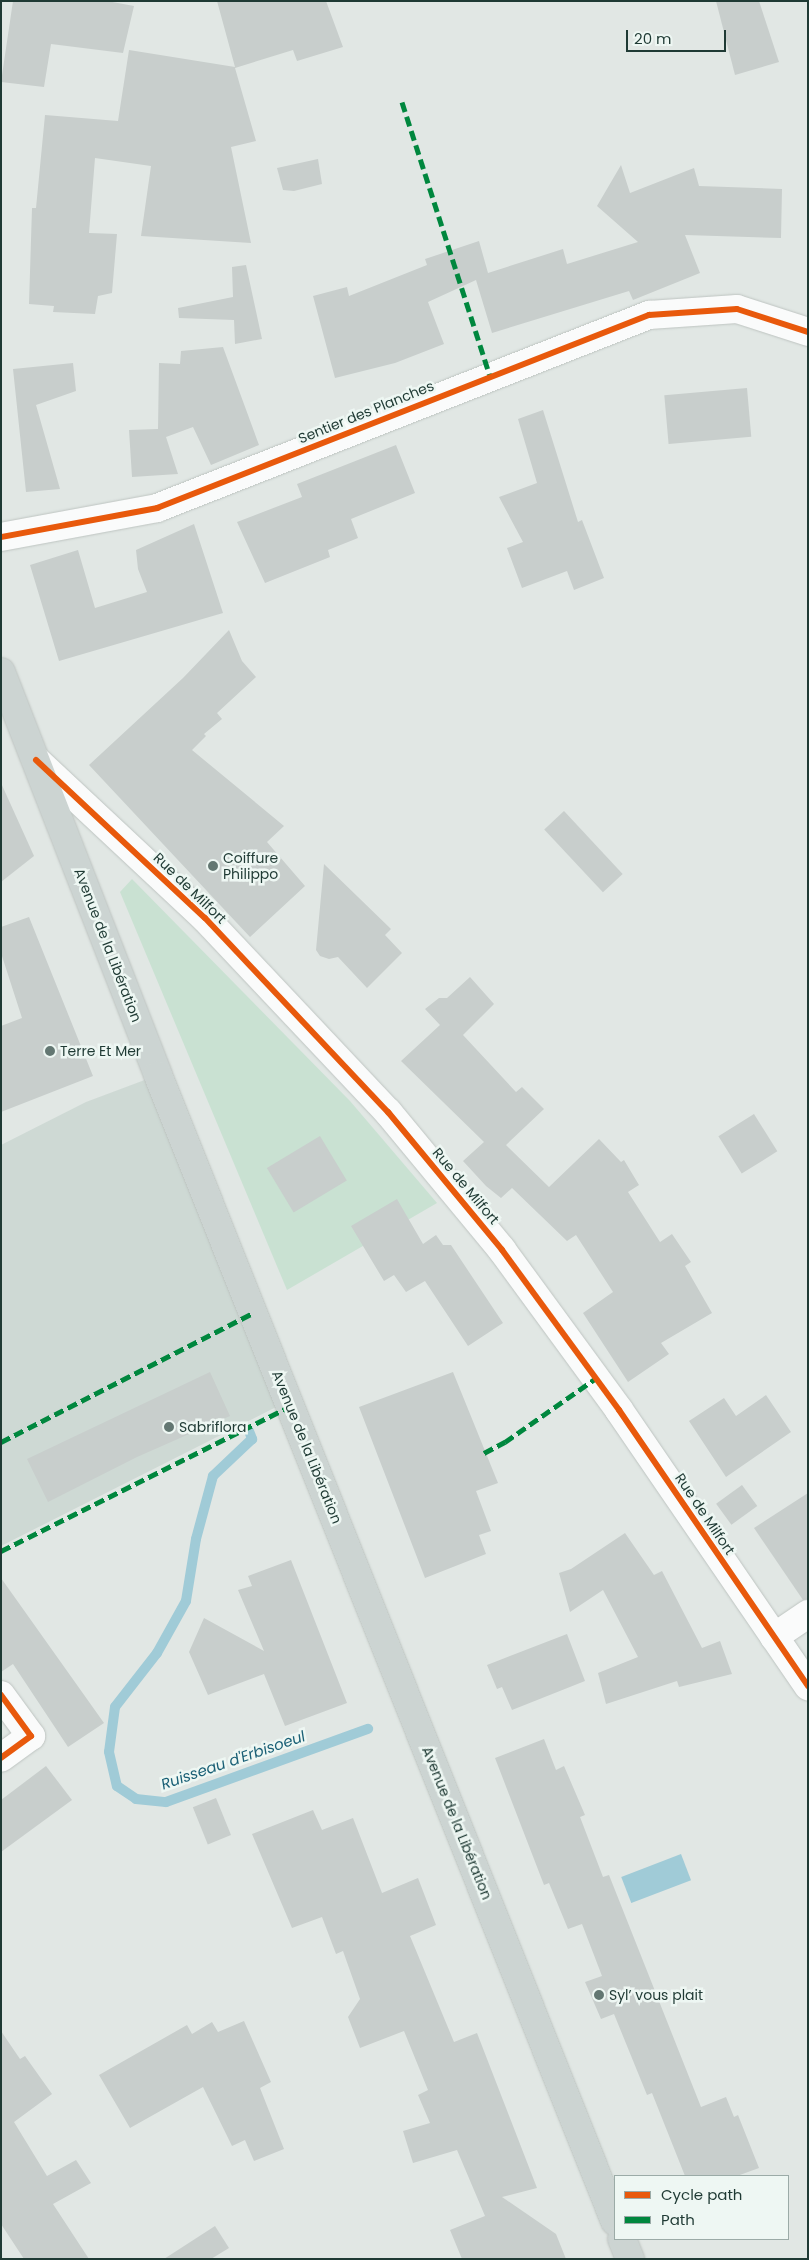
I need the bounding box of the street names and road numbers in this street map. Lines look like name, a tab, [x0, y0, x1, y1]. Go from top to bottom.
street label: Sentier des Planches	[296, 377, 436, 447]
street label: Rue de Milfort	[150, 849, 230, 927]
street label: Avenue de la Libération	[71, 866, 145, 1024]
street label: Rue de Milfort	[429, 1144, 503, 1228]
street label: Avenue de la Libération	[269, 1368, 345, 1526]
street label: Rue de Milfort	[672, 1470, 738, 1558]
street label: Avenue de la Libération	[419, 1744, 495, 1902]

